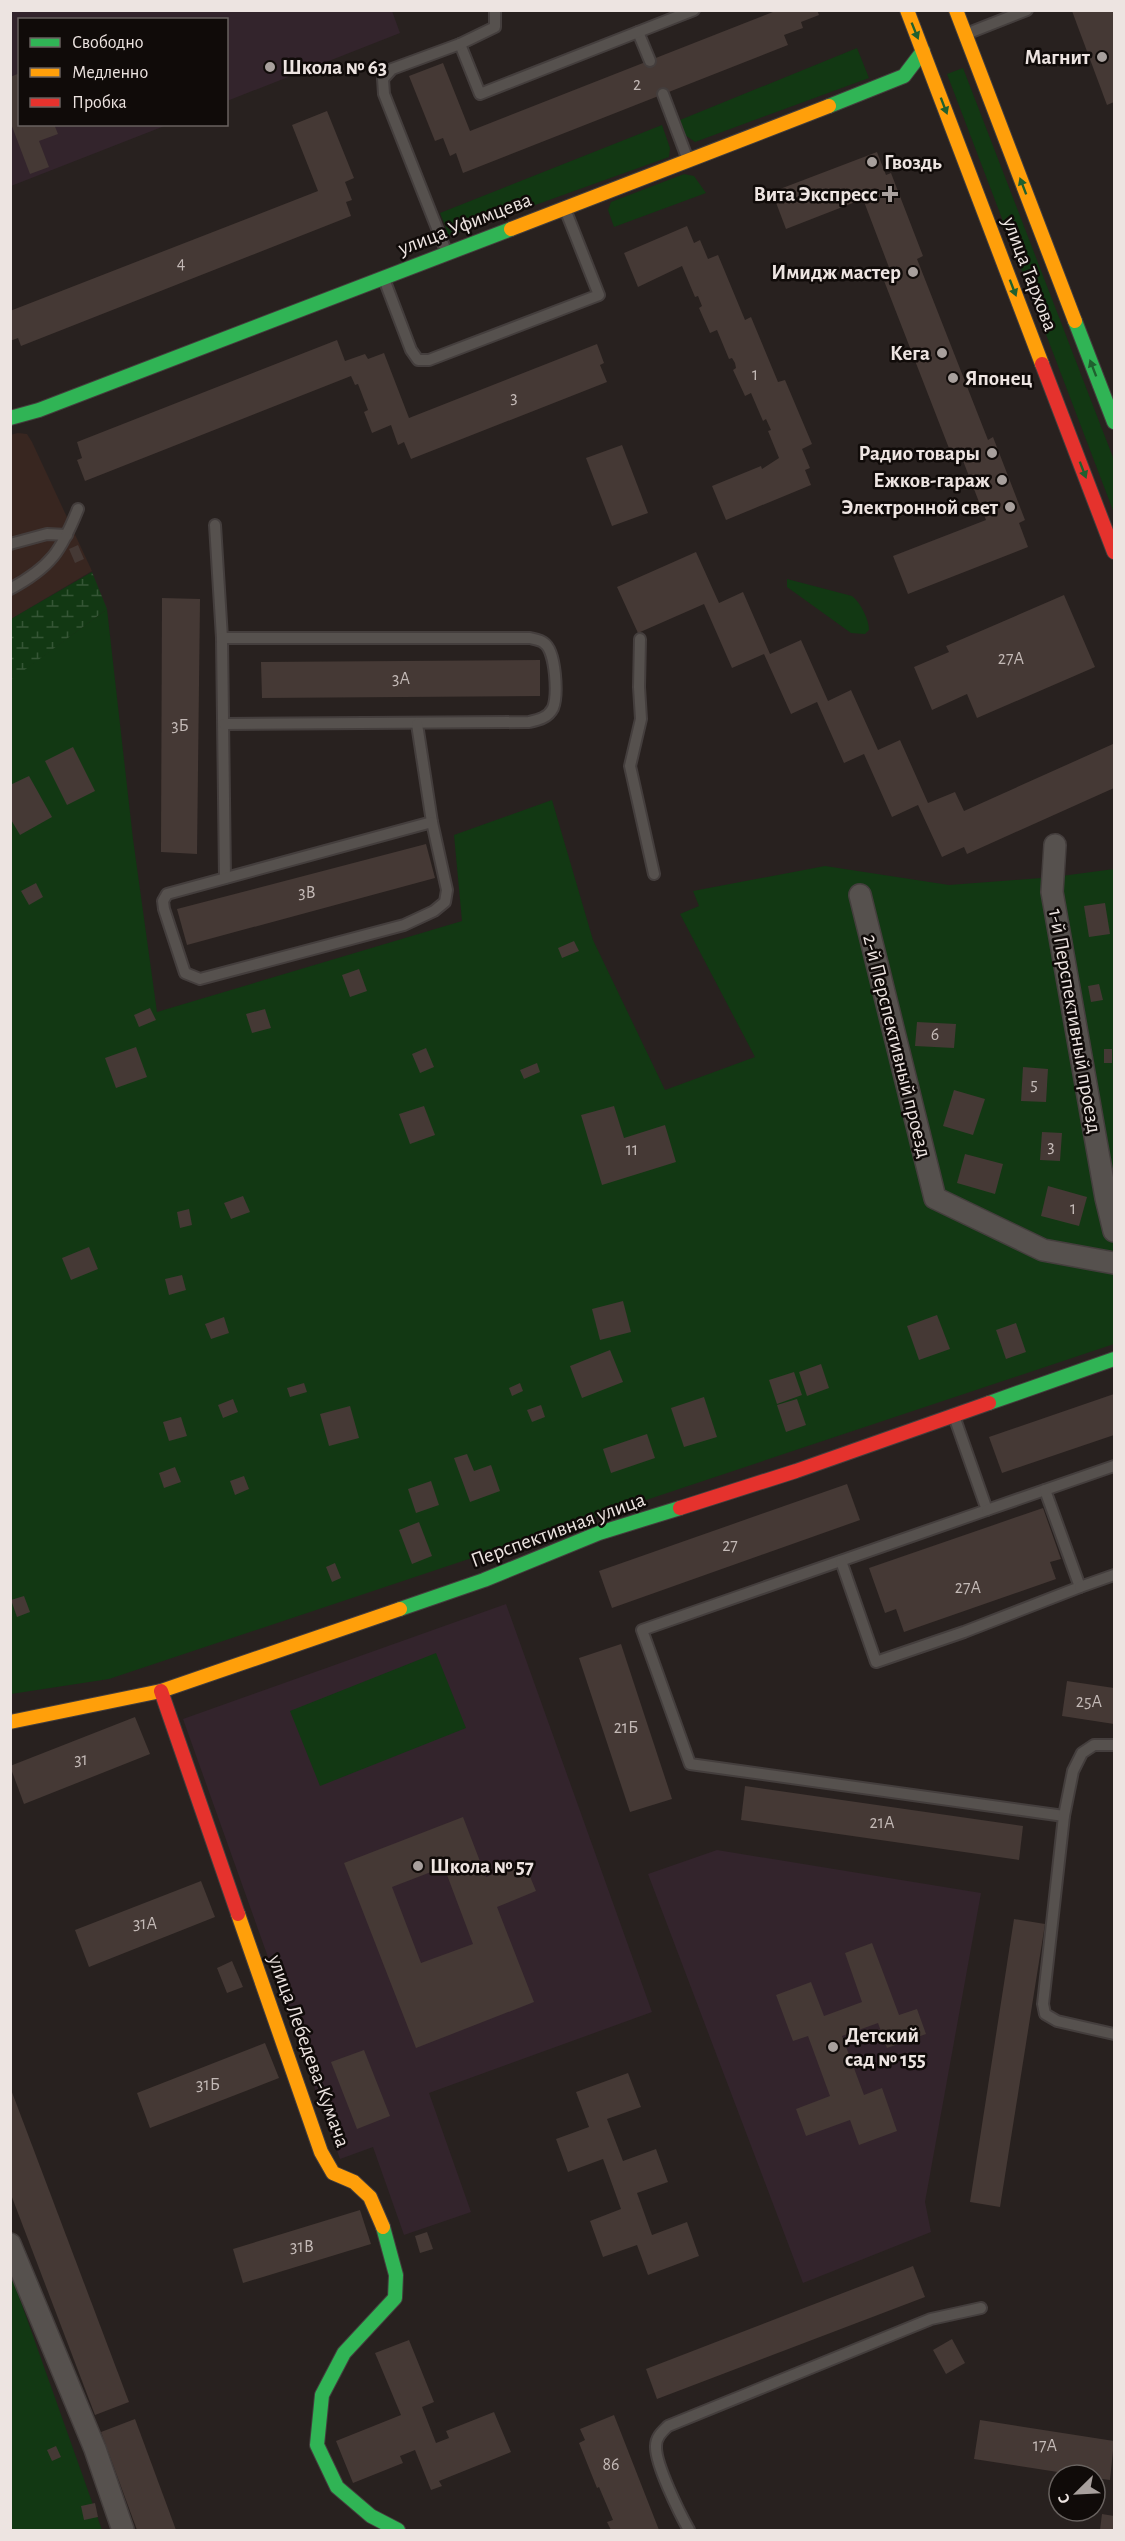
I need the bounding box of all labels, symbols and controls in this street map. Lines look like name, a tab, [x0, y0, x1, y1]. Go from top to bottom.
legend	[18, 18, 228, 126]
one-way arrow	[911, 22, 920, 40]
text: Свободно	[72, 33, 144, 52]
place label: Магнит	[1024, 47, 1091, 68]
marker: Магнит	[1095, 50, 1109, 64]
place label: Школа № 63	[282, 57, 387, 78]
marker: Школа № 63	[263, 60, 277, 74]
text: Медленно	[72, 64, 148, 82]
house number: 2	[633, 76, 641, 94]
text: Пробка	[72, 93, 127, 112]
one-way arrow	[940, 97, 949, 115]
place label: Гвоздь	[884, 152, 942, 173]
marker: Гвоздь	[865, 155, 879, 169]
one-way arrow	[1018, 177, 1028, 195]
place label: Вита Экспресс	[753, 184, 878, 205]
marker: Вита Экспресс	[883, 187, 897, 201]
street label: улица Уфимцева	[395, 189, 535, 259]
street label: улица Тархова	[998, 213, 1061, 334]
house number: 4	[177, 255, 186, 273]
place label: Имидж мастер	[771, 262, 901, 283]
marker: Имидж мастер	[906, 265, 920, 279]
one-way arrow	[1009, 279, 1019, 297]
place label: Кега	[890, 343, 930, 364]
marker: Кега	[935, 346, 949, 360]
one-way arrow	[1088, 359, 1098, 377]
house number: 1	[752, 366, 758, 384]
place label: Японец	[965, 368, 1033, 389]
marker: Японец	[946, 371, 960, 385]
house number: 3	[510, 389, 518, 407]
place label: Радио товары	[858, 443, 980, 464]
marker: Радио товары	[985, 446, 999, 460]
one-way arrow	[1079, 461, 1088, 479]
place label: Ежков-гараж	[873, 470, 990, 491]
marker: Ежков-гараж	[995, 473, 1009, 487]
place label: Электронной свет	[841, 497, 999, 518]
marker: Электронной свет	[1003, 500, 1017, 514]
house number: 27А	[998, 650, 1025, 668]
house number: 3А	[392, 670, 410, 688]
house number: 3Б	[171, 717, 189, 735]
house number: 3В	[298, 884, 316, 902]
street label: 1-й Перспективный проезд	[1045, 907, 1105, 1135]
street label: 2-й Перспективный проезд	[859, 932, 935, 1160]
house number: 6	[931, 1026, 939, 1044]
house number: 5	[1030, 1076, 1038, 1094]
house number: 3	[1047, 1138, 1055, 1156]
house number: 11	[626, 1141, 638, 1159]
house number: 1	[1070, 1200, 1076, 1218]
street label: Перспективная улица	[468, 1488, 649, 1571]
house number: 27	[722, 1537, 738, 1555]
house number: 27А	[955, 1579, 982, 1597]
house number: 25А	[1076, 1693, 1103, 1711]
house number: 21Б	[614, 1719, 638, 1737]
house number: 31	[74, 1751, 88, 1769]
house number: 21А	[870, 1814, 895, 1832]
place label: Школа № 57	[430, 1856, 534, 1877]
marker: Школа № 57	[411, 1859, 425, 1873]
house number: 31А	[133, 1915, 158, 1933]
street label: улица Лебедева-Кумача	[264, 1951, 354, 2150]
place label: Детский сад № 155	[845, 2025, 926, 2070]
marker: Детский сад № 155	[826, 2040, 840, 2054]
house number: 31Б	[196, 2076, 220, 2094]
house number: 31В	[290, 2238, 314, 2256]
house number: 17А	[1033, 2437, 1058, 2455]
house number: 86	[603, 2456, 620, 2474]
north arrow	[1047, 2463, 1107, 2523]
text: С	[1055, 2491, 1073, 2506]

